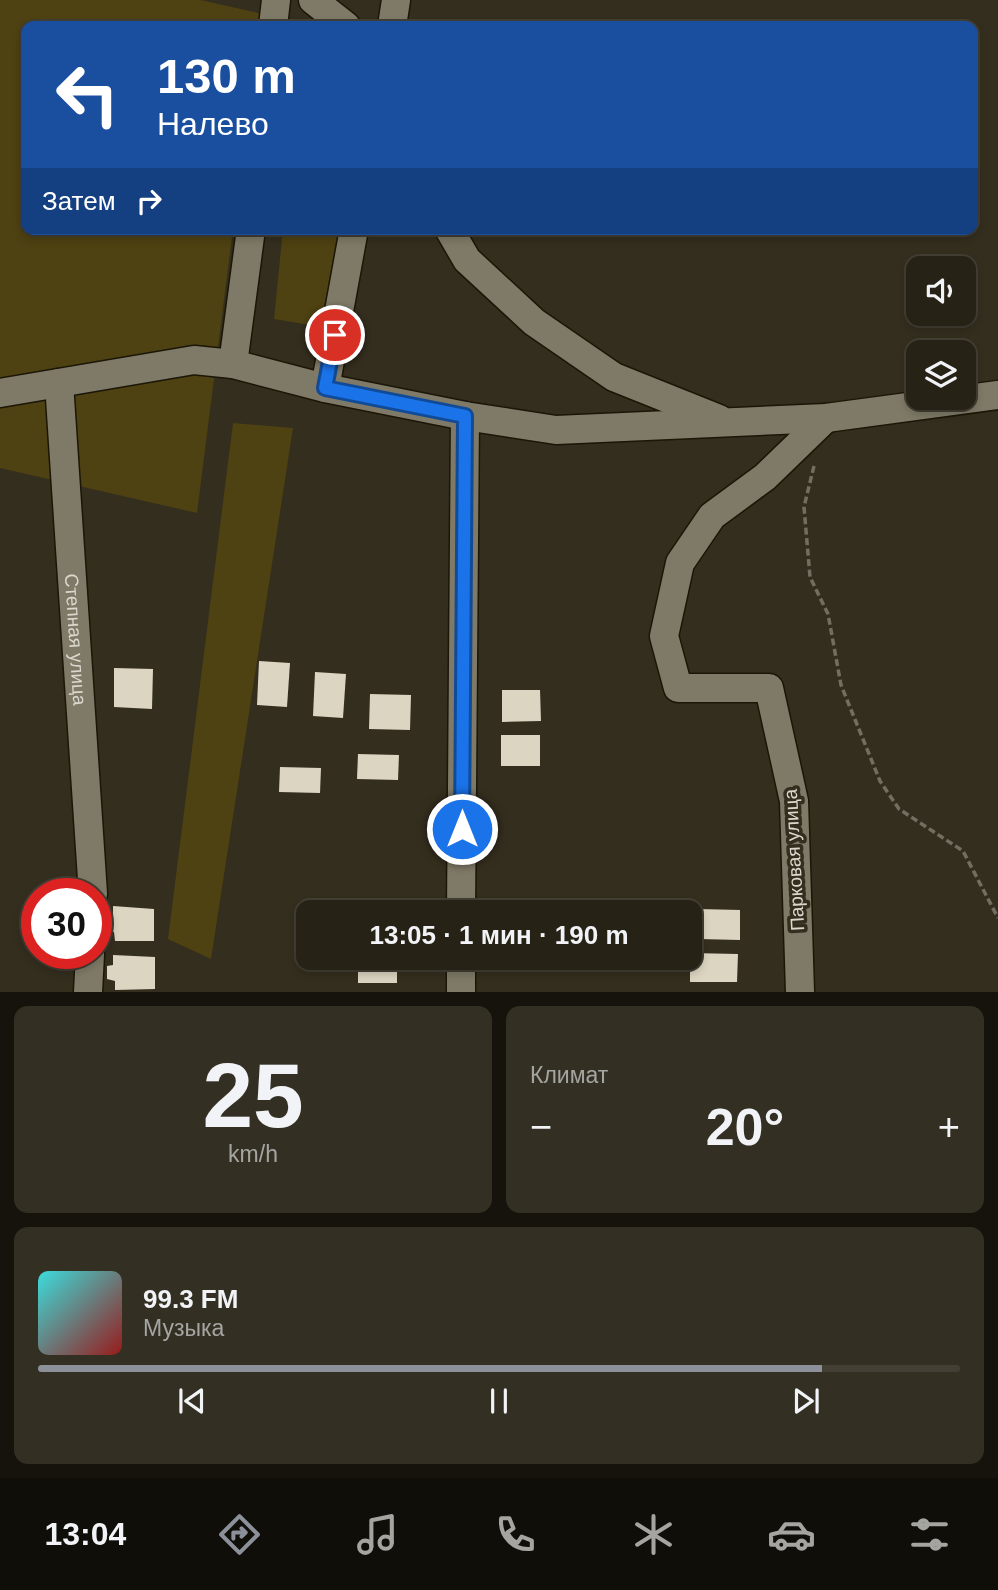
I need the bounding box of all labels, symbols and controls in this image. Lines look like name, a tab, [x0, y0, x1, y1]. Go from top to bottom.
icon: left	[42, 49, 133, 140]
text: 130 m	[157, 49, 296, 103]
text: Налево	[157, 106, 269, 142]
icon: right	[130, 182, 168, 220]
text: Затем	[42, 186, 116, 216]
map controls	[906, 256, 976, 410]
button: sound	[906, 256, 976, 326]
pin	[305, 305, 365, 365]
icon: arrive	[316, 316, 354, 354]
button: layers	[906, 340, 976, 410]
street label: Степная улица	[61, 573, 91, 706]
street label: Парковая улица	[780, 788, 808, 932]
position arrow	[425, 792, 499, 866]
speed limit sign: 30	[21, 878, 112, 969]
text: 13:05 · 1 мин · 190 m	[369, 920, 629, 950]
text: 25	[202, 1045, 304, 1146]
text: Климат	[530, 1062, 608, 1088]
text: 20°	[706, 1098, 784, 1156]
text: −	[530, 1106, 552, 1148]
text: +	[938, 1106, 960, 1148]
text: km/h	[228, 1141, 278, 1167]
text: 99.3 FM	[143, 1284, 238, 1314]
text: Музыка	[143, 1315, 224, 1341]
icon: previous	[173, 1382, 211, 1420]
icon: pause	[480, 1382, 518, 1420]
icon: next	[787, 1382, 825, 1420]
icon: directions	[215, 1510, 264, 1559]
icon: music	[353, 1510, 402, 1559]
icon: phone	[491, 1510, 540, 1559]
icon: climate	[629, 1510, 678, 1559]
icon: car	[767, 1510, 816, 1559]
icon: filters	[905, 1510, 954, 1559]
text: 13:04	[44, 1516, 126, 1552]

